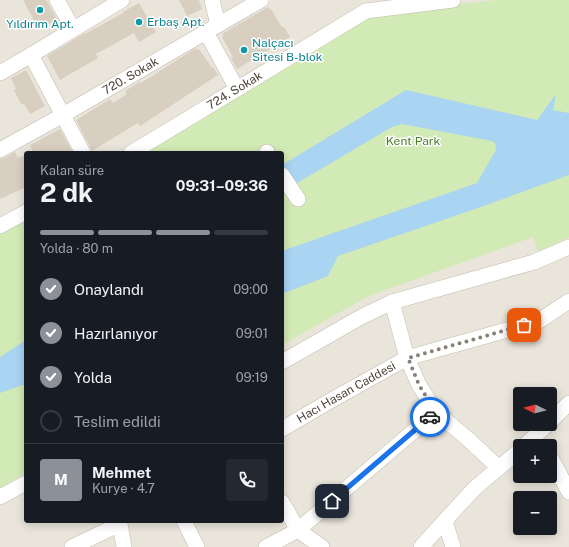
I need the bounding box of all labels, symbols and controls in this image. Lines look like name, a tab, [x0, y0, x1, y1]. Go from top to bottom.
marker: Yıldırım Apt.	[35, 5, 45, 15]
place label: Erbaş Apt.	[147, 15, 204, 29]
place label: Yıldırım Apt.	[6, 17, 74, 31]
marker: Erbaş Apt.	[134, 17, 144, 27]
place label: Nalçacı Sitesi B-blok	[252, 36, 323, 64]
marker: Nalçacı Sitesi B-blok	[239, 45, 249, 55]
street label: 720. Sokak	[100, 54, 161, 98]
street label: 724. Sokak	[204, 68, 265, 113]
park label: Kent Park	[386, 134, 441, 148]
text: Kalan süre	[40, 163, 104, 178]
text: 2 dk	[40, 177, 93, 208]
text: 09:31–09:36	[176, 177, 268, 194]
text: Yolda · 80 m	[40, 241, 113, 256]
icon: check	[40, 278, 62, 300]
text: Onaylandı	[74, 281, 144, 298]
text: 09:00	[233, 282, 268, 297]
pin	[507, 308, 541, 342]
icon: bag	[513, 314, 535, 336]
icon: check	[40, 322, 62, 344]
text: Hazırlanıyor	[74, 325, 158, 342]
text: 09:01	[236, 326, 268, 341]
street label: Hacı Hasan Caddesi	[294, 359, 398, 426]
icon: check	[40, 366, 62, 388]
text: Yolda	[74, 369, 112, 386]
text: 09:19	[236, 370, 268, 385]
north arrow	[513, 387, 557, 431]
map controls	[513, 387, 557, 535]
courier	[410, 397, 450, 437]
icon: car	[419, 406, 441, 428]
text: Teslim edildi	[74, 413, 161, 430]
button: +	[513, 439, 557, 483]
button: phone	[226, 459, 268, 501]
text: Mehmet	[92, 464, 151, 481]
text: M	[54, 471, 68, 488]
text: Kurye · 4.7	[92, 481, 155, 496]
pin	[315, 484, 349, 518]
icon: home	[321, 490, 343, 512]
button: −	[513, 491, 557, 535]

